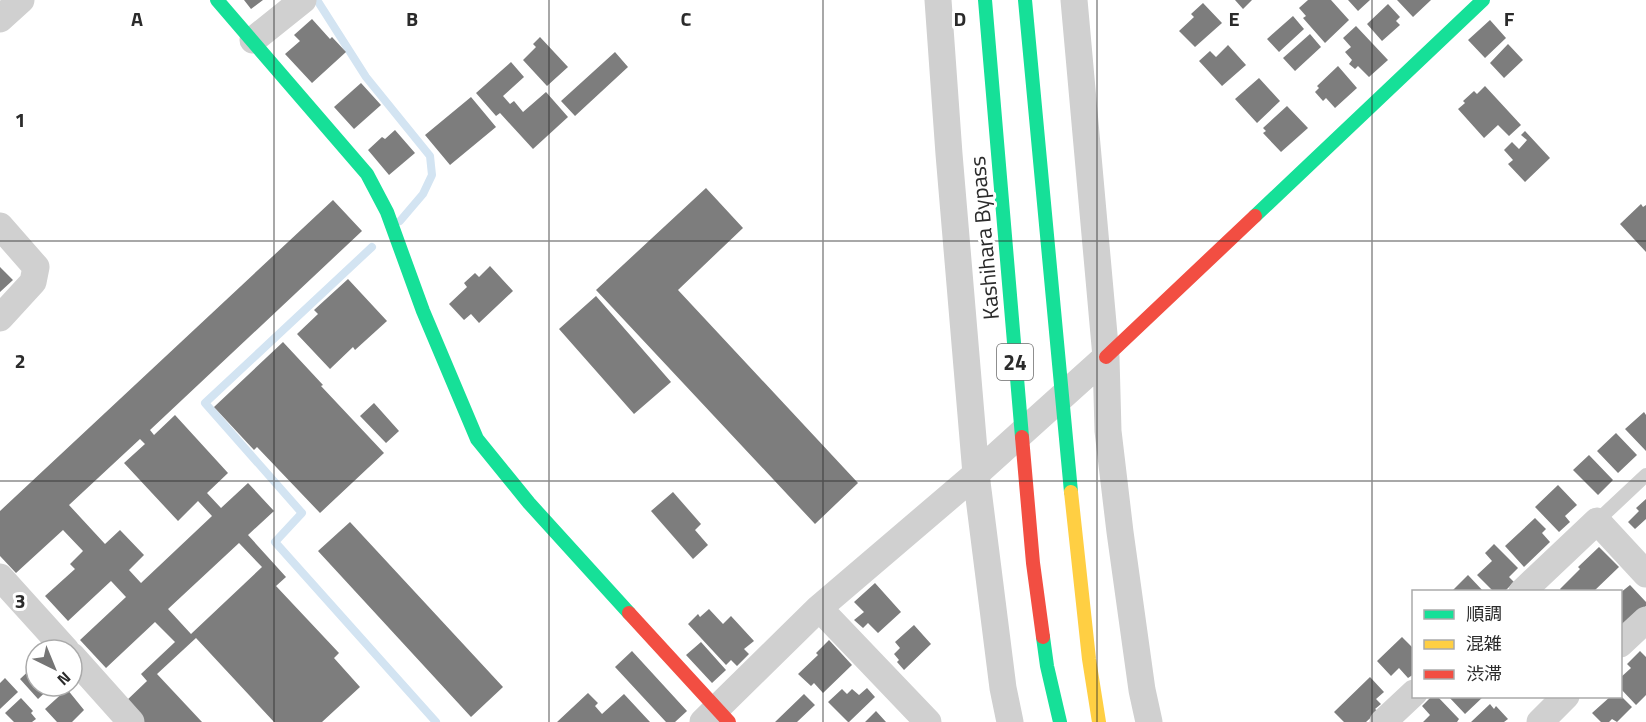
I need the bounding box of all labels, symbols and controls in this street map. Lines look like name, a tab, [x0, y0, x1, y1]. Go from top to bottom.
text: A	[131, 3, 143, 34]
text: B	[406, 3, 418, 34]
text: C	[681, 3, 692, 34]
text: D	[954, 3, 966, 34]
text: E	[1228, 3, 1240, 34]
text: F	[1504, 3, 1515, 34]
text: 1	[14, 104, 26, 135]
street label: Kashihara Bypass	[960, 155, 1008, 321]
road number: 24	[997, 344, 1033, 380]
text: 2	[14, 345, 26, 376]
text: 3	[14, 585, 26, 616]
legend	[1412, 590, 1622, 698]
text: 順調	[1466, 600, 1502, 627]
text: 混雑	[1466, 630, 1502, 657]
north arrow	[24, 638, 84, 698]
text: 渋滞	[1466, 660, 1502, 687]
text: N	[52, 666, 76, 692]

